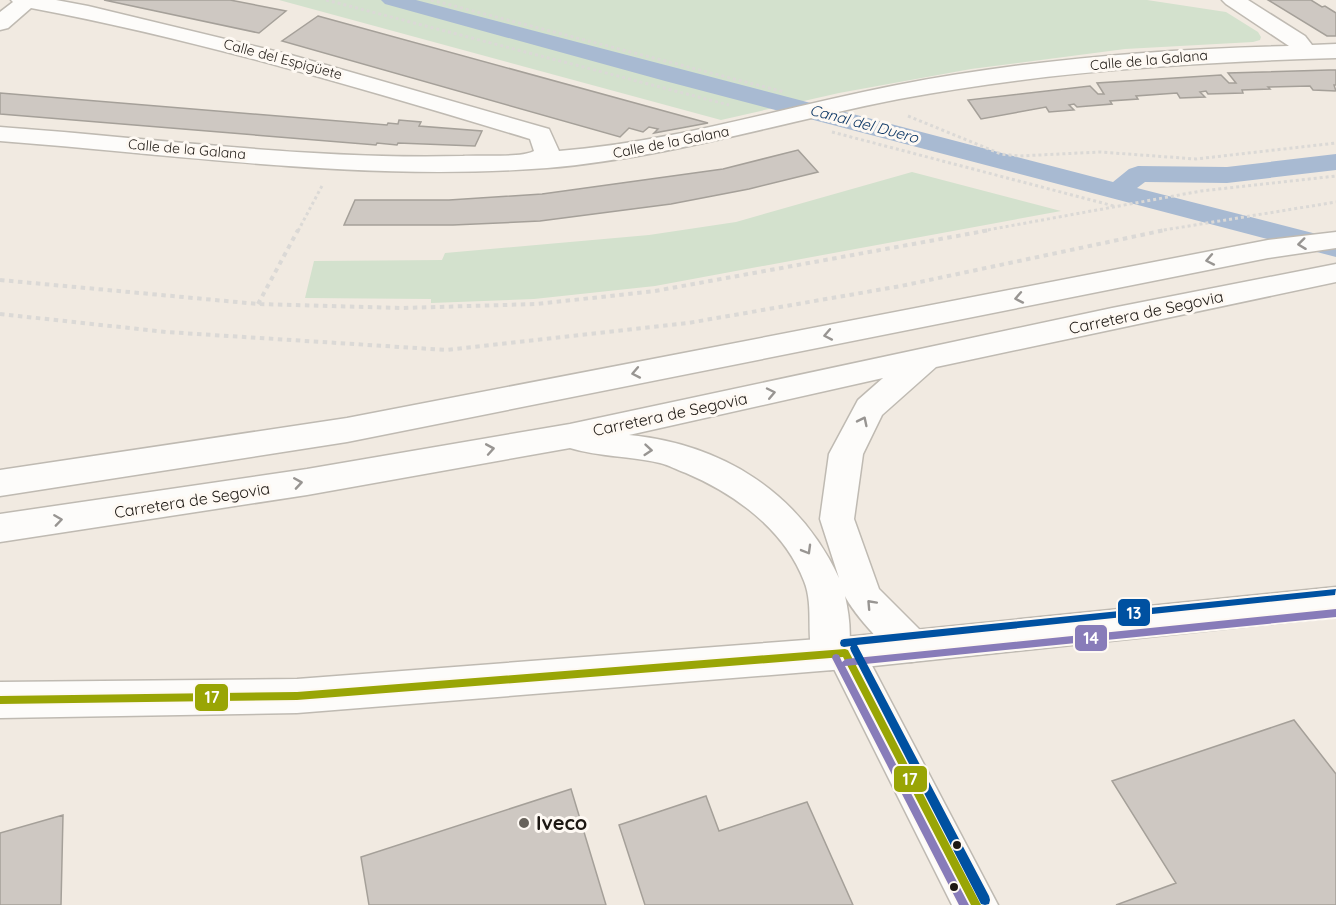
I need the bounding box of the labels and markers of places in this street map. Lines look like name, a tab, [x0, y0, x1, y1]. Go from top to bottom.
place label: Iveco	[536, 810, 587, 835]
marker: Iveco	[517, 816, 531, 830]
unlabelled marker	[951, 839, 963, 851]
unlabelled marker	[948, 881, 960, 893]

